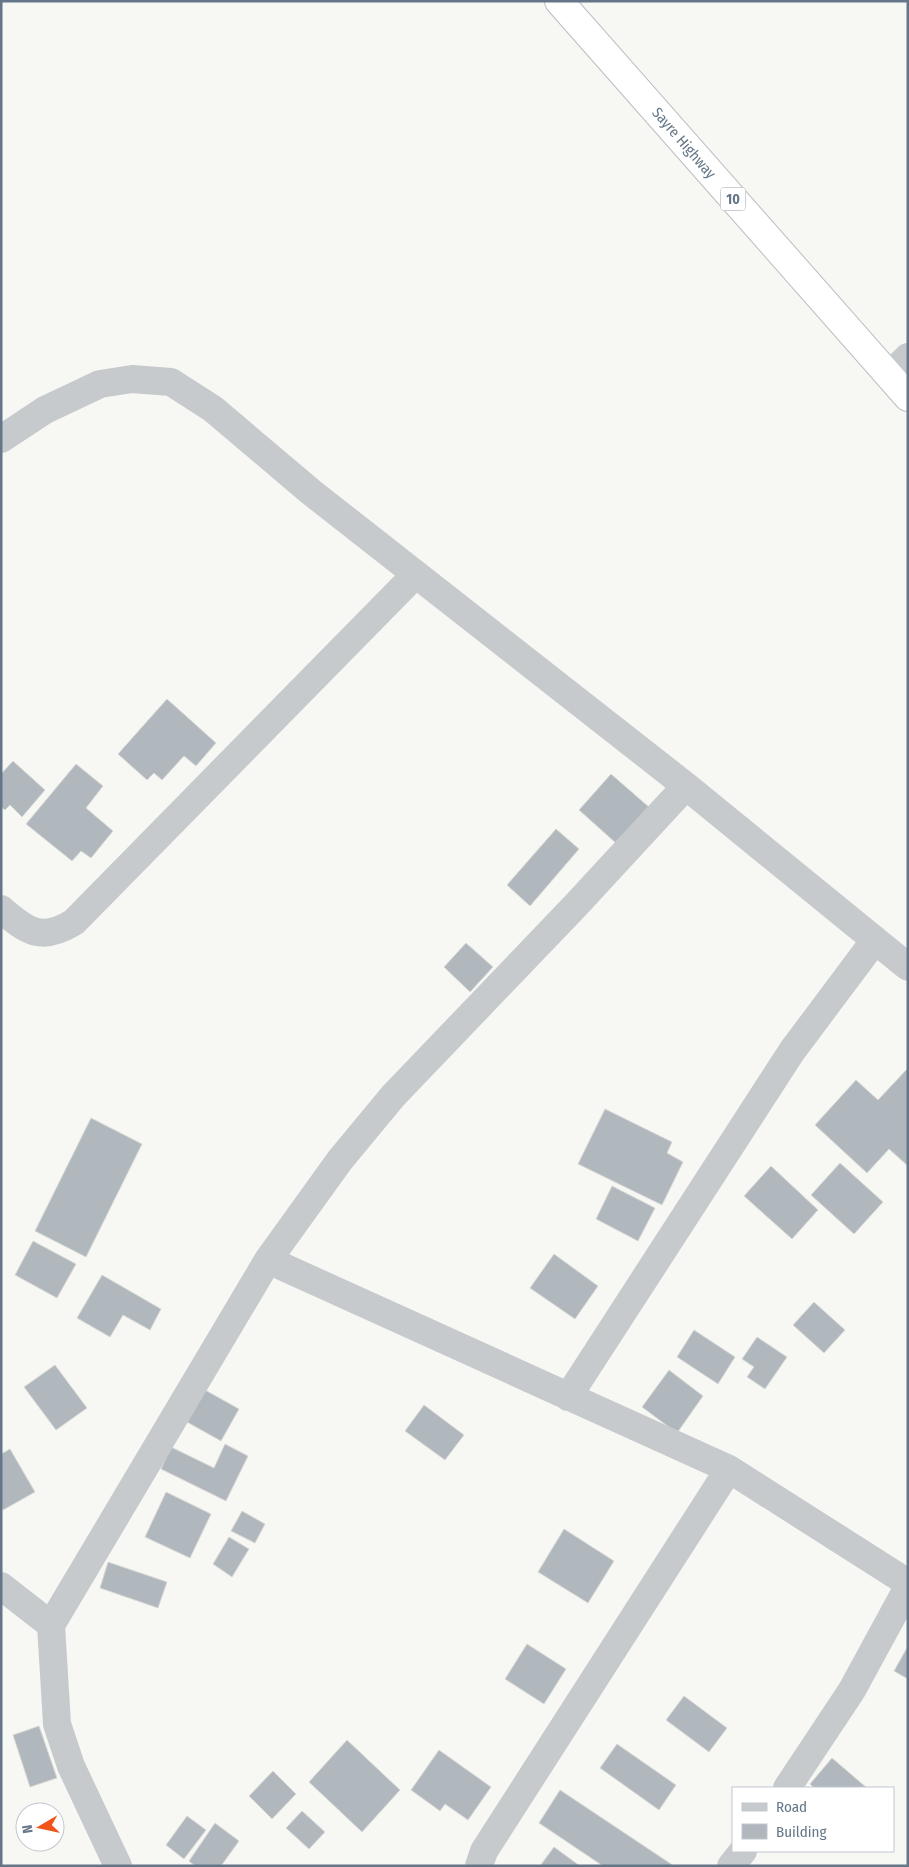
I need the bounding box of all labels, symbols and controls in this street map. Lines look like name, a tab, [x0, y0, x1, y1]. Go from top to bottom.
street label: Sayre Highway	[648, 104, 720, 182]
road number: 10	[720, 188, 746, 210]
legend	[732, 1787, 894, 1852]
text: Road	[776, 1798, 807, 1816]
north arrow	[15, 1802, 65, 1852]
text: N	[19, 1823, 37, 1834]
text: Building	[776, 1823, 827, 1841]

